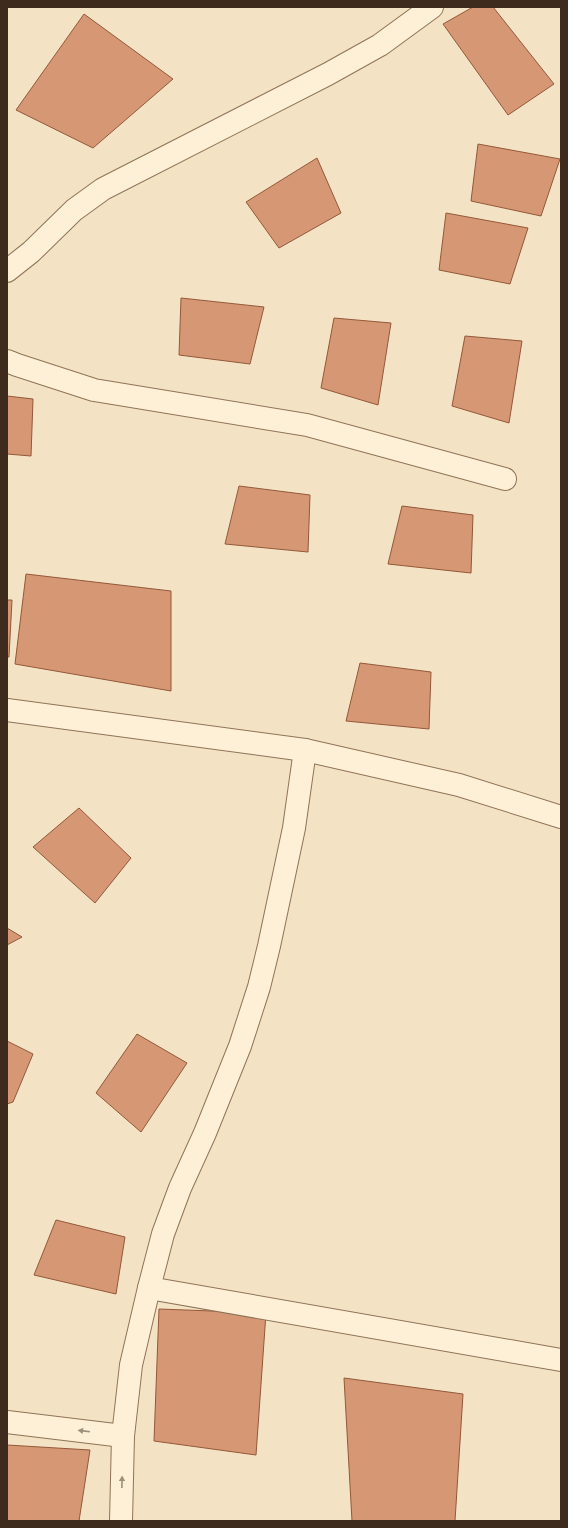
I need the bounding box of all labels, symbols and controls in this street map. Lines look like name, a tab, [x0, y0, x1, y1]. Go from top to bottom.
one-way arrow	[78, 1428, 90, 1434]
one-way arrow	[119, 1475, 125, 1488]

